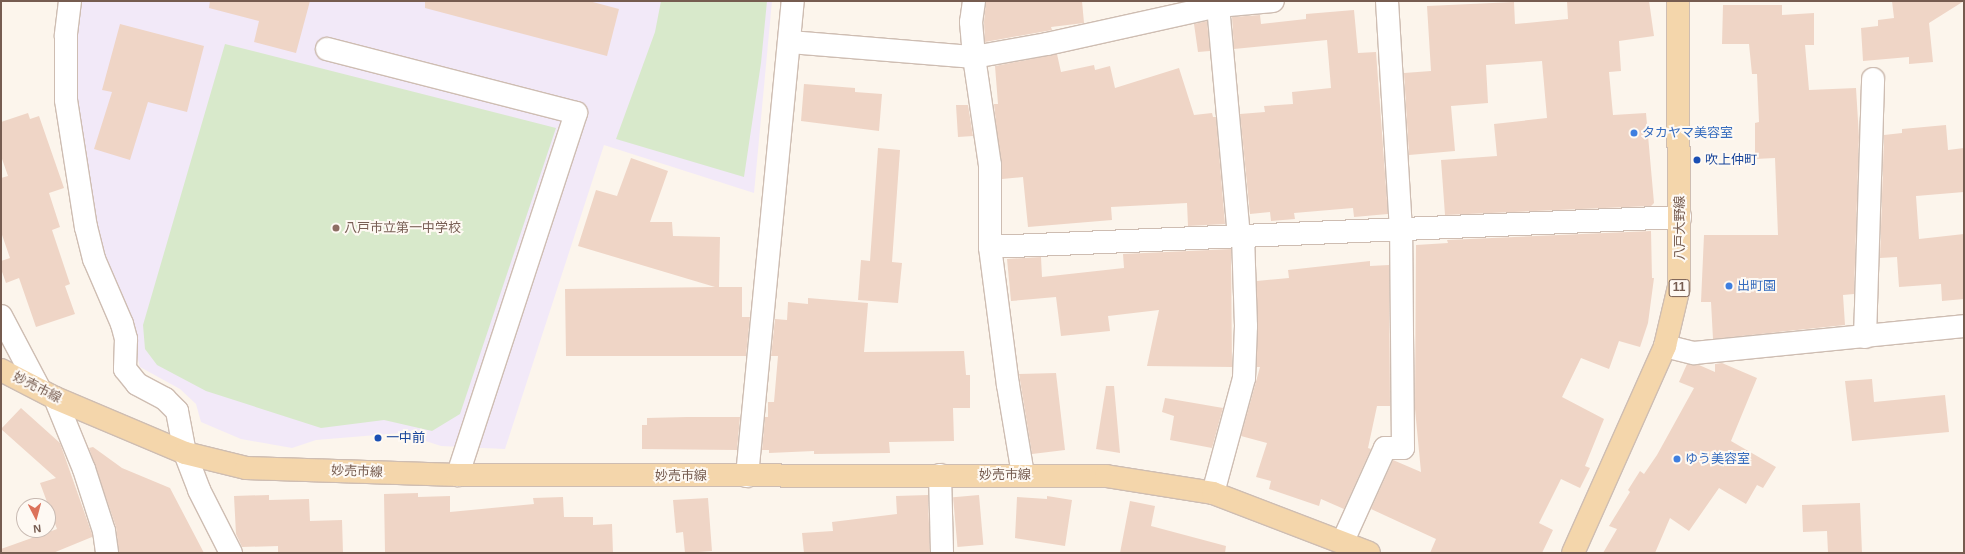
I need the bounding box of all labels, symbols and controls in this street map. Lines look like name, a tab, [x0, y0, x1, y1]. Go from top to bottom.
place label: タカヤマ美容室	[1642, 125, 1733, 141]
marker: タカヤマ美容室	[1629, 128, 1639, 138]
place label: 吹上仲町	[1705, 152, 1757, 168]
marker: 吹上仲町	[1692, 155, 1702, 165]
street label: 八戸大野線	[1672, 196, 1688, 260]
place label: 八戸市立第一中学校	[344, 220, 461, 236]
marker: 八戸市立第一中学校	[331, 223, 341, 233]
road number: 11	[1668, 278, 1690, 298]
place label: 出町園	[1737, 278, 1776, 294]
marker: 出町園	[1724, 281, 1734, 291]
street label: 妙売市線	[10, 369, 64, 407]
place label: 一中前	[386, 430, 425, 446]
marker: 一中前	[373, 433, 383, 443]
place label: ゆう美容室	[1685, 451, 1750, 467]
marker: ゆう美容室	[1672, 454, 1682, 464]
street label: 妙売市線	[331, 463, 383, 481]
street label: 妙売市線	[979, 467, 1031, 483]
street label: 妙売市線	[655, 468, 707, 484]
north arrow	[16, 498, 56, 538]
text: N	[33, 523, 42, 535]

